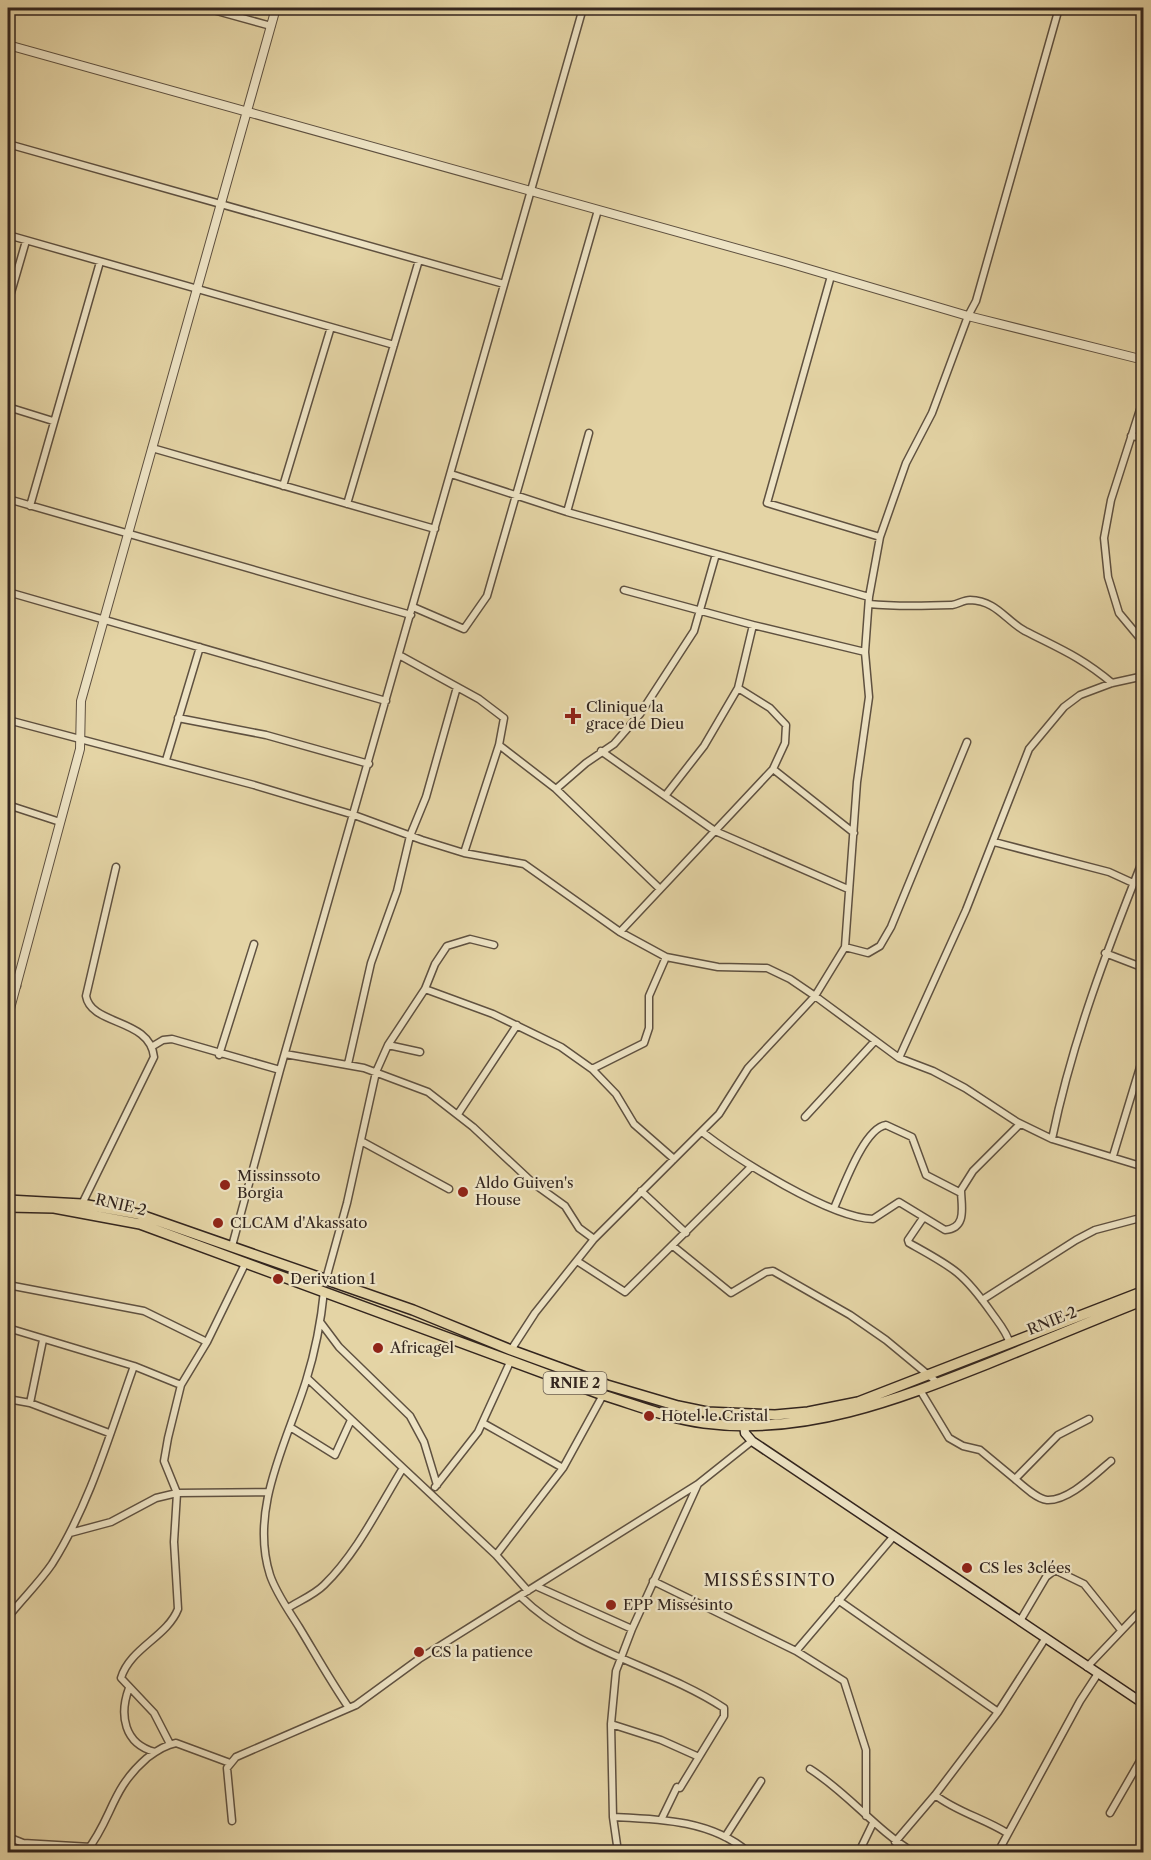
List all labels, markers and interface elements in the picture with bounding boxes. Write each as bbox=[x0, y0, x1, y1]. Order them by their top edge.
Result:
place label: Clinique la grace de Dieu bbox=[586, 697, 684, 733]
marker: Clinique la grace de Dieu bbox=[564, 707, 582, 725]
place label: Missinssoto Borgia bbox=[237, 1166, 321, 1202]
place label: Aldo Guiven's House bbox=[474, 1173, 574, 1209]
marker: Missinssoto Borgia bbox=[218, 1178, 232, 1192]
marker: Aldo Guiven's House bbox=[456, 1185, 470, 1199]
street label: RNIE 2 bbox=[94, 1189, 149, 1220]
place label: CLCAM d'Akassato bbox=[230, 1213, 368, 1232]
marker: CLCAM d'Akassato bbox=[211, 1216, 225, 1230]
place label: Derivation 1 bbox=[290, 1269, 376, 1288]
marker: Derivation 1 bbox=[271, 1272, 285, 1286]
street label: RNIE 2 bbox=[1024, 1302, 1079, 1339]
place label: Africagel bbox=[389, 1338, 454, 1357]
marker: Africagel bbox=[371, 1341, 385, 1355]
road number: RNIE 2 bbox=[544, 1372, 606, 1394]
place label: Hotel le Cristal bbox=[661, 1406, 769, 1425]
marker: Hotel le Cristal bbox=[642, 1409, 656, 1423]
place label: CS les 3clées bbox=[979, 1558, 1071, 1577]
marker: CS les 3clées bbox=[960, 1561, 974, 1575]
district label: MISSÉSSINTO bbox=[704, 1570, 836, 1590]
place label: EPP Missésinto bbox=[623, 1595, 733, 1614]
marker: EPP Missésinto bbox=[604, 1598, 618, 1612]
place label: CS la patience bbox=[431, 1642, 533, 1661]
marker: CS la patience bbox=[412, 1645, 426, 1659]

